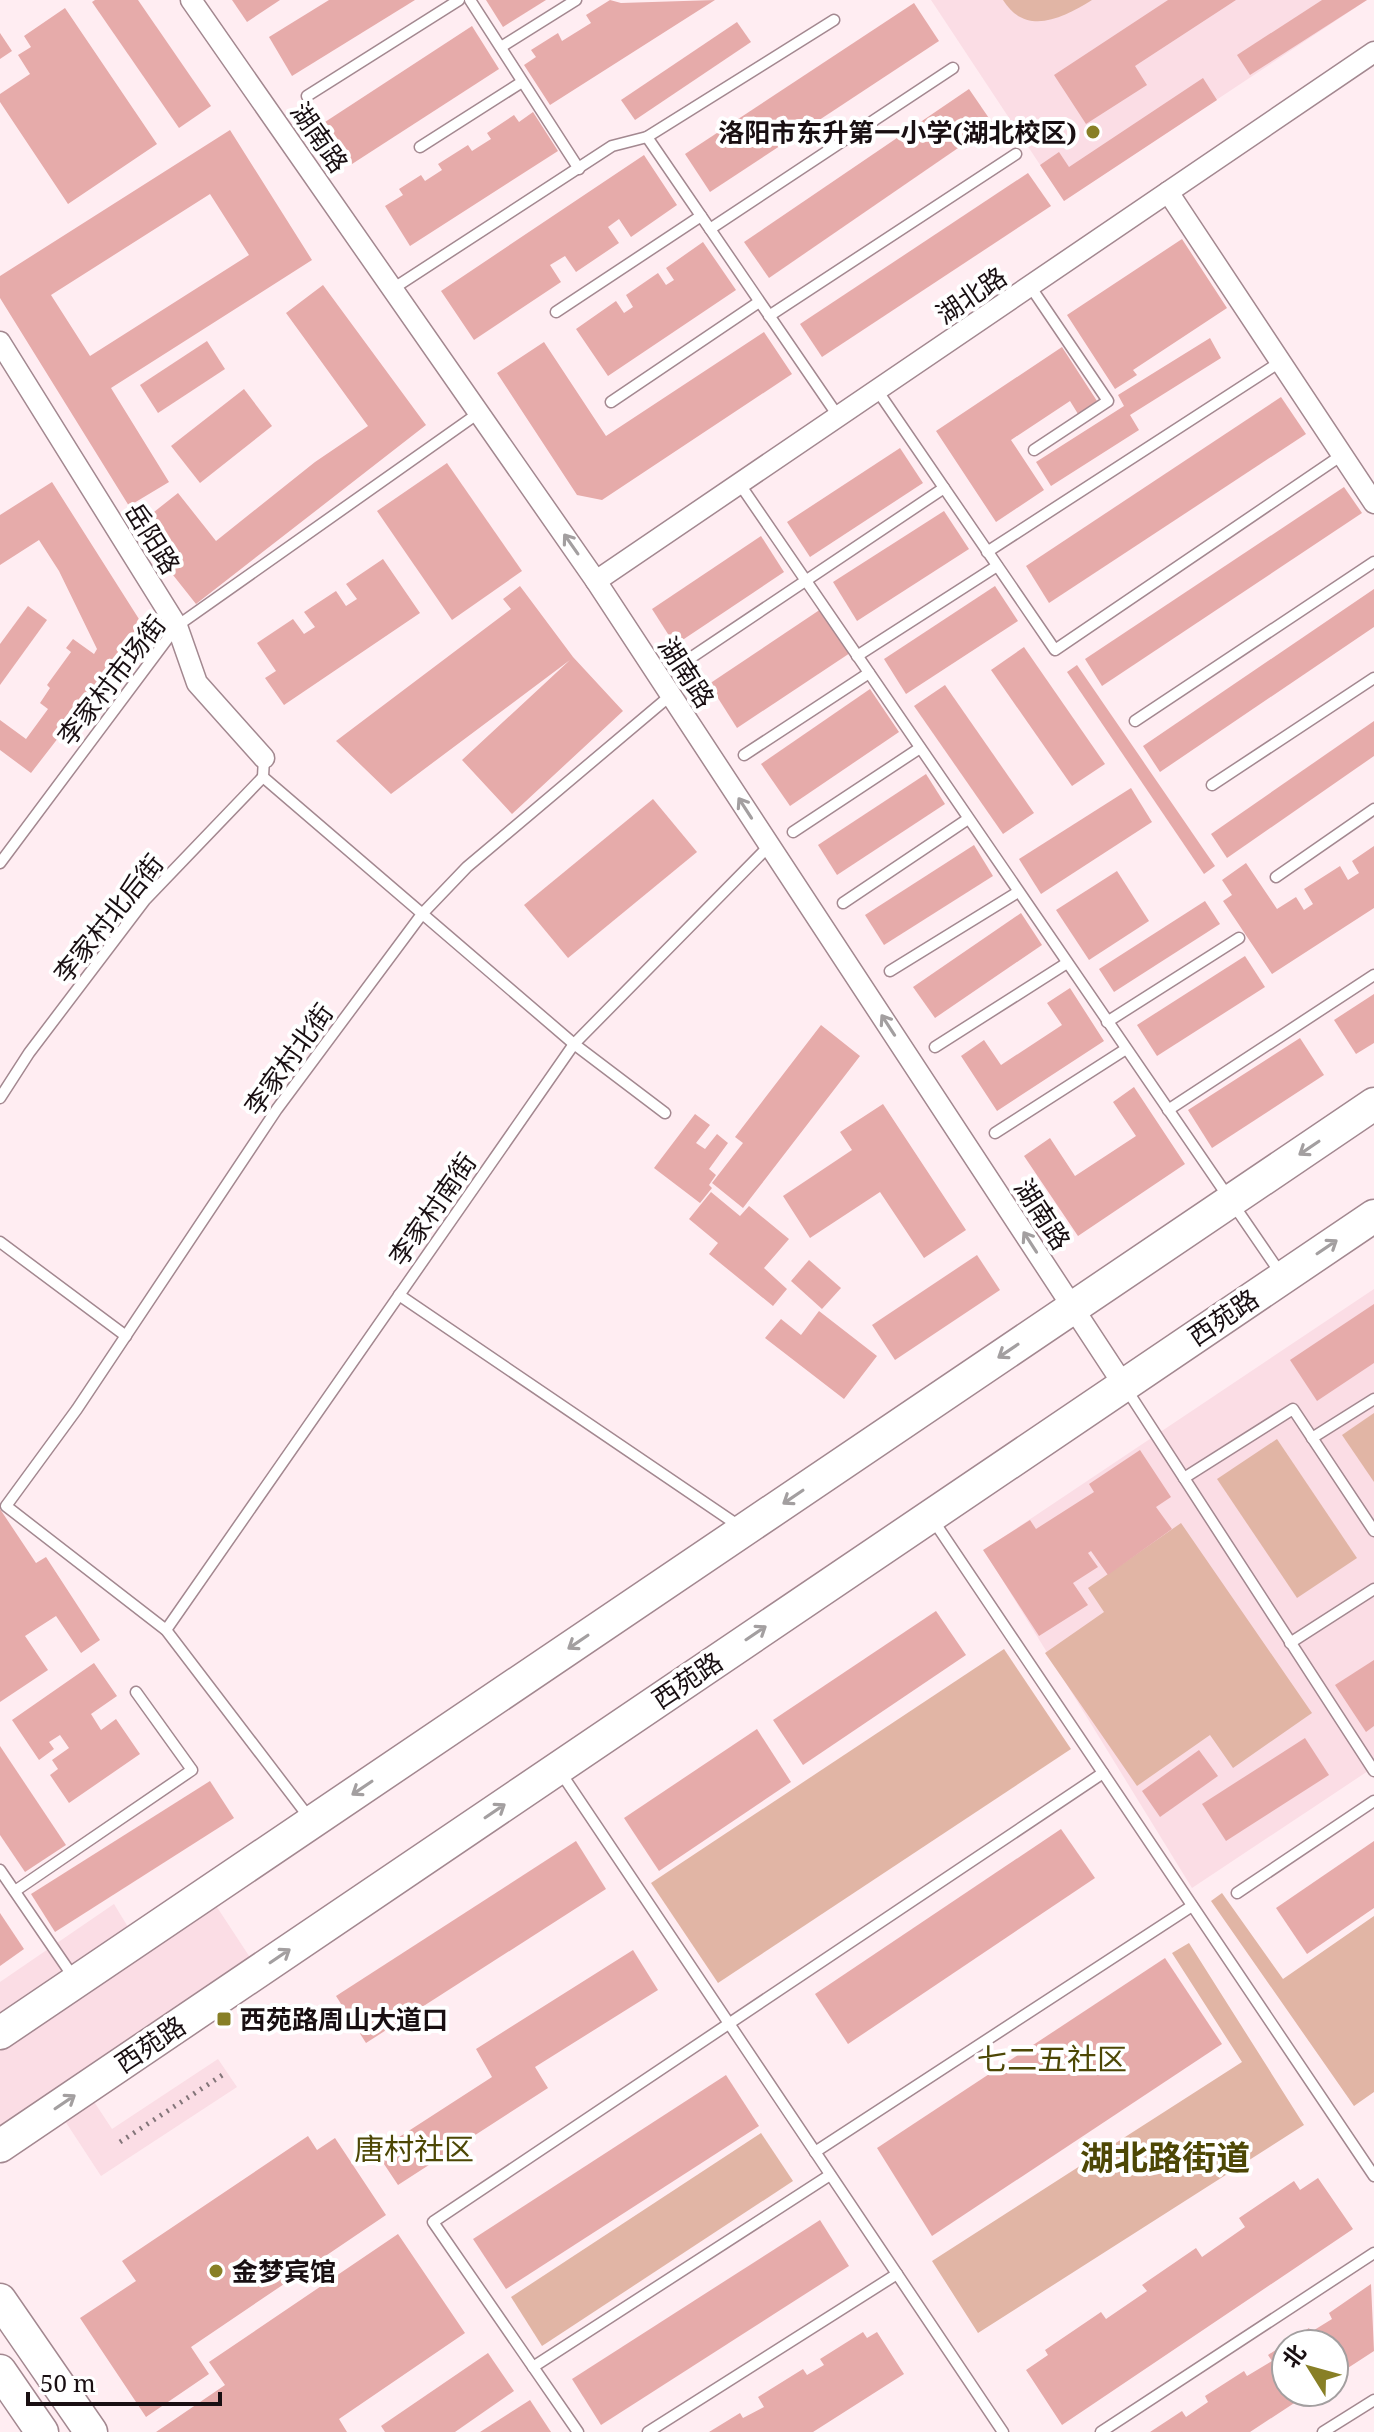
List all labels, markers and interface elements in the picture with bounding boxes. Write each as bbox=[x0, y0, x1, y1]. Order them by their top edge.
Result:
street label: 湖南路 bbox=[283, 95, 357, 179]
place label: 洛阳市东升第一小学(湖北校区) bbox=[718, 114, 1077, 150]
marker: 洛阳市东升第一小学(湖北校区) bbox=[1084, 123, 1102, 141]
street label: 湖北路 bbox=[929, 258, 1013, 332]
street label: 岳阳路 bbox=[117, 495, 189, 581]
one-way arrow bbox=[563, 533, 579, 555]
street label: 李家村市场街 bbox=[49, 607, 173, 753]
street label: 湖南路 bbox=[651, 629, 723, 715]
one-way arrow bbox=[737, 797, 753, 819]
street label: 李家村北后街 bbox=[45, 846, 171, 990]
street label: 李家村北街 bbox=[235, 996, 341, 1122]
one-way arrow bbox=[879, 1014, 895, 1037]
one-way arrow bbox=[1299, 1139, 1321, 1156]
street label: 李家村南街 bbox=[380, 1145, 484, 1273]
street label: 湖南路 bbox=[1007, 1171, 1079, 1257]
one-way arrow bbox=[1022, 1232, 1039, 1254]
one-way arrow bbox=[1315, 1238, 1338, 1254]
street label: 西苑路 bbox=[1181, 1280, 1265, 1354]
one-way arrow bbox=[998, 1343, 1020, 1359]
one-way arrow bbox=[782, 1489, 805, 1505]
one-way arrow bbox=[745, 1625, 767, 1641]
one-way arrow bbox=[567, 1634, 589, 1650]
street label: 西苑路 bbox=[645, 1643, 729, 1717]
one-way arrow bbox=[352, 1780, 374, 1796]
one-way arrow bbox=[483, 1802, 506, 1818]
one-way arrow bbox=[268, 1948, 290, 1965]
place label: 西苑路周山大道口 bbox=[240, 2001, 448, 2037]
street label: 西苑路 bbox=[108, 2007, 192, 2081]
marker: 西苑路周山大道口 bbox=[215, 2010, 233, 2028]
district label: 七二五社区 bbox=[977, 2038, 1127, 2079]
one-way arrow bbox=[53, 2094, 75, 2110]
district label: 唐村社区 bbox=[354, 2128, 474, 2169]
district label: 湖北路街道 bbox=[1080, 2134, 1250, 2180]
place label: 金梦宾馆 bbox=[232, 2253, 336, 2289]
marker: 金梦宾馆 bbox=[207, 2262, 225, 2280]
north arrow bbox=[1270, 2328, 1350, 2408]
text: 北 bbox=[1275, 2338, 1312, 2373]
scale bar bbox=[28, 2356, 220, 2406]
text: 50 m bbox=[40, 2366, 96, 2399]

